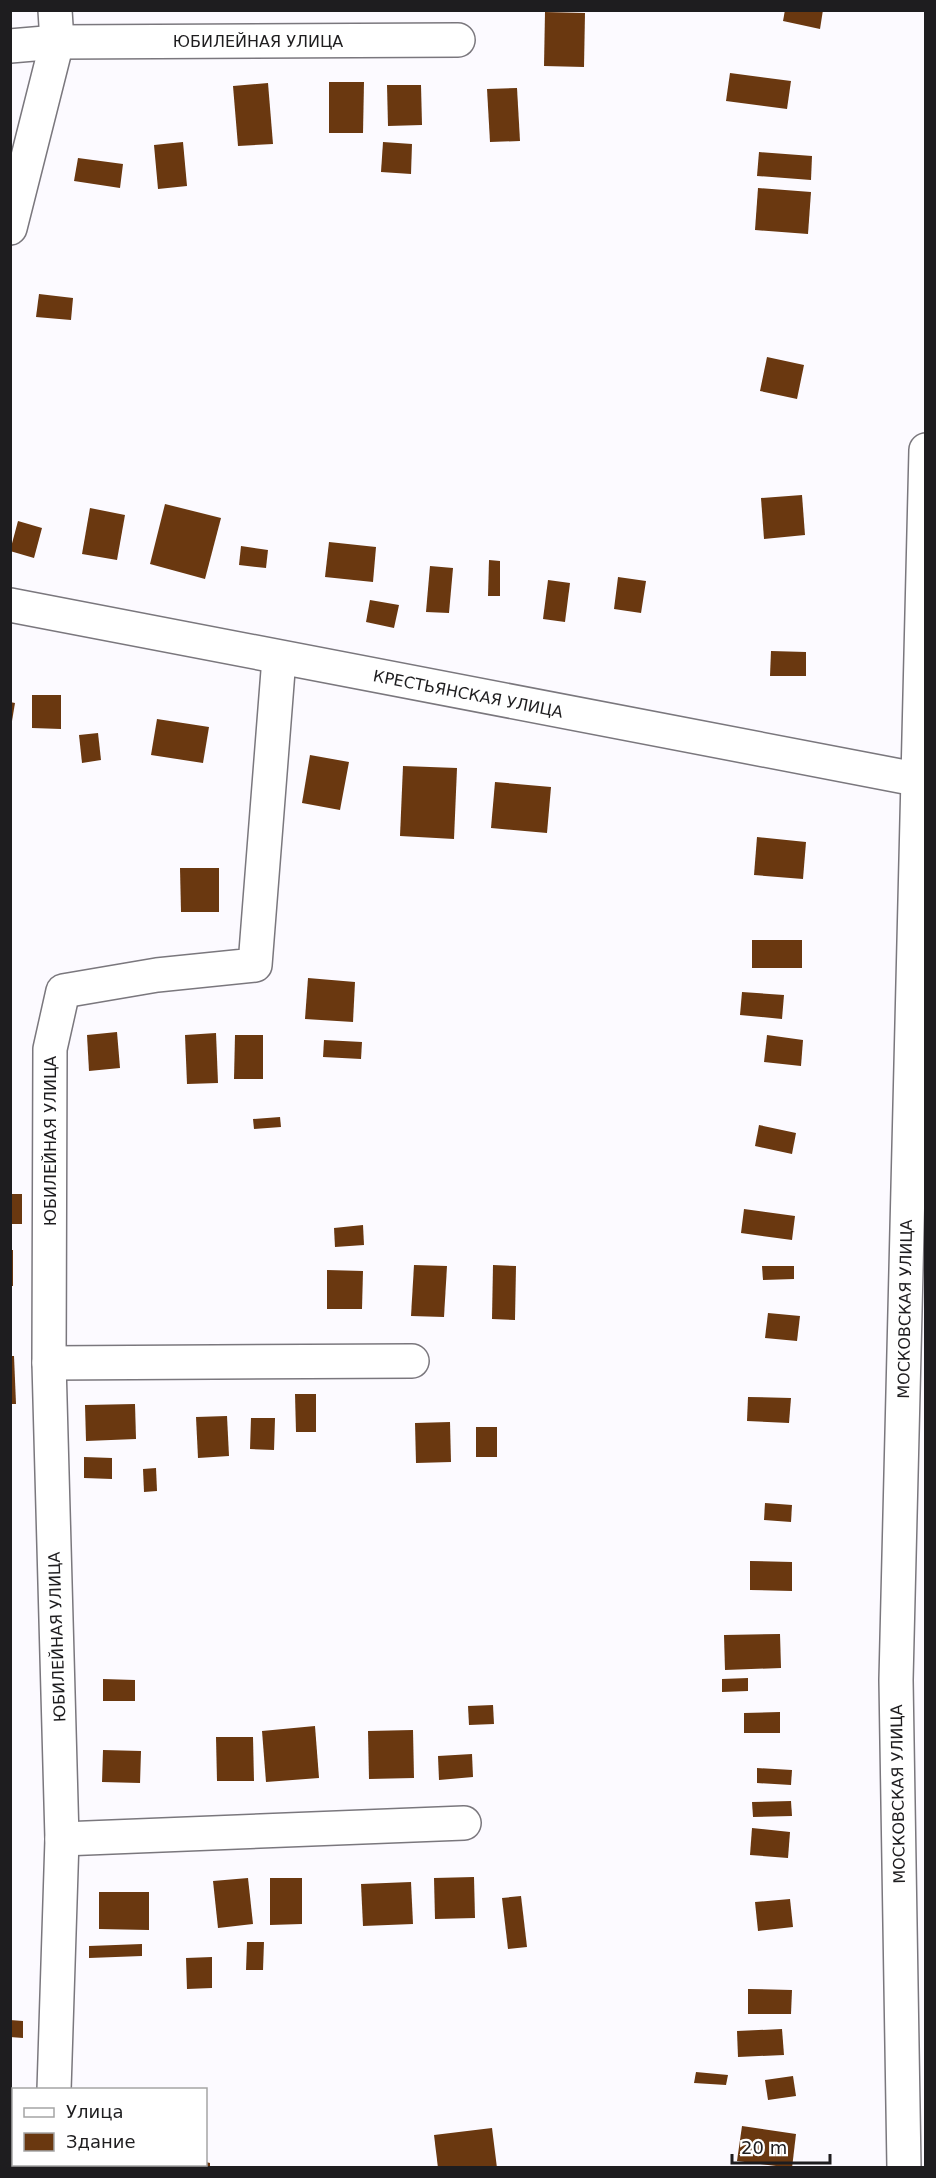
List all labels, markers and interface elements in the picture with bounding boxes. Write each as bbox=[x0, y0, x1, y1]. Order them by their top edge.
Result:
street label: ЮБИЛЕЙНАЯ УЛИЦА bbox=[173, 32, 343, 51]
street label: КРЕСТЬЯНСКАЯ УЛИЦА bbox=[371, 666, 565, 722]
street label: ЮБИЛЕЙНАЯ УЛИЦА bbox=[41, 1056, 60, 1226]
street label: МОСКОВСКАЯ УЛИЦА bbox=[894, 1219, 916, 1399]
street label: ЮБИЛЕЙНАЯ УЛИЦА bbox=[45, 1551, 69, 1723]
street label: МОСКОВСКАЯ УЛИЦА bbox=[887, 1704, 909, 1884]
legend bbox=[12, 2088, 207, 2166]
text: Улица bbox=[66, 2101, 123, 2122]
scale bar bbox=[732, 2127, 830, 2165]
text: Здание bbox=[66, 2131, 136, 2152]
text: 20 m bbox=[741, 2137, 787, 2158]

